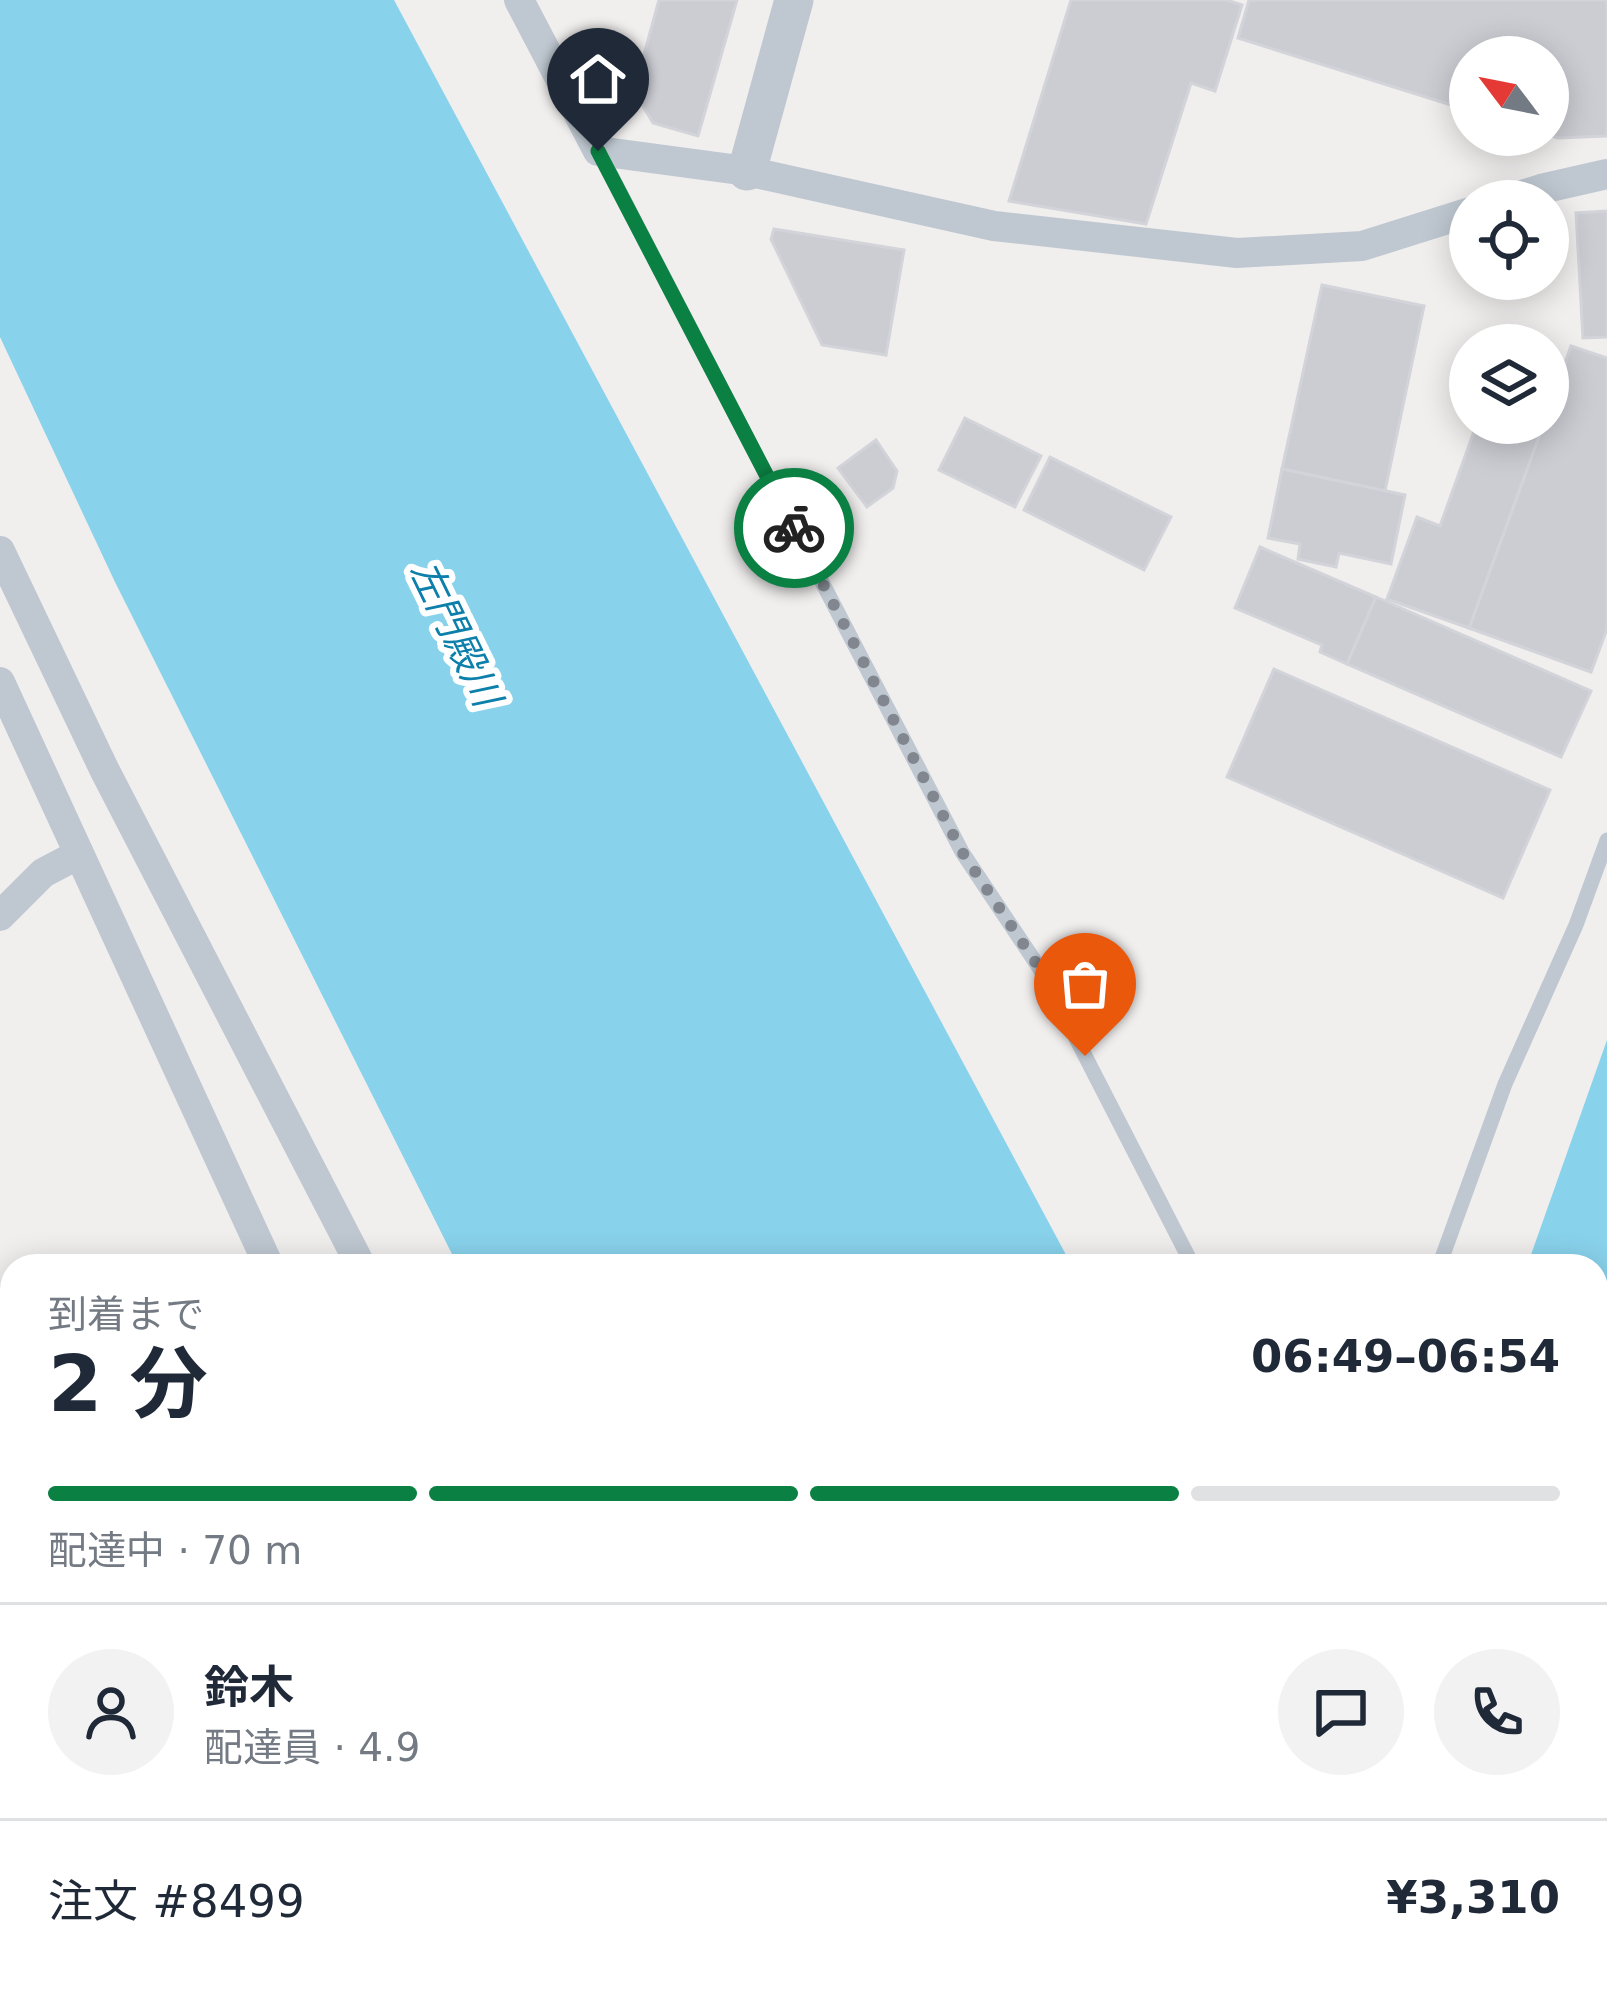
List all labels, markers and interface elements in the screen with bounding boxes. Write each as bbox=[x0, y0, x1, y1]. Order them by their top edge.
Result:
pin bbox=[547, 28, 649, 151]
north arrow bbox=[1449, 36, 1569, 156]
map controls bbox=[1449, 36, 1569, 444]
icon: home bbox=[565, 46, 631, 112]
button: locate bbox=[1449, 180, 1569, 300]
button: layers bbox=[1449, 324, 1569, 444]
courier bbox=[734, 468, 854, 588]
icon: bike bbox=[761, 495, 827, 561]
water label: 左門殿川 bbox=[401, 553, 512, 717]
pin bbox=[1034, 933, 1136, 1056]
icon: bag bbox=[1052, 951, 1118, 1017]
text: 到着まで bbox=[48, 1292, 204, 1337]
text: 06:49–06:54 bbox=[1251, 1330, 1560, 1383]
text: 2 分 bbox=[48, 1339, 207, 1429]
text: 配達中 · 70 m bbox=[48, 1528, 302, 1573]
button: person bbox=[48, 1649, 174, 1775]
button: chat bbox=[1278, 1649, 1404, 1775]
button: phone bbox=[1434, 1649, 1560, 1775]
text: 鈴木 bbox=[204, 1661, 294, 1714]
text: 配達員 · 4.9 bbox=[204, 1725, 420, 1770]
text: ¥3,310 bbox=[1386, 1871, 1560, 1924]
text: 注文 #8499 bbox=[48, 1875, 305, 1928]

